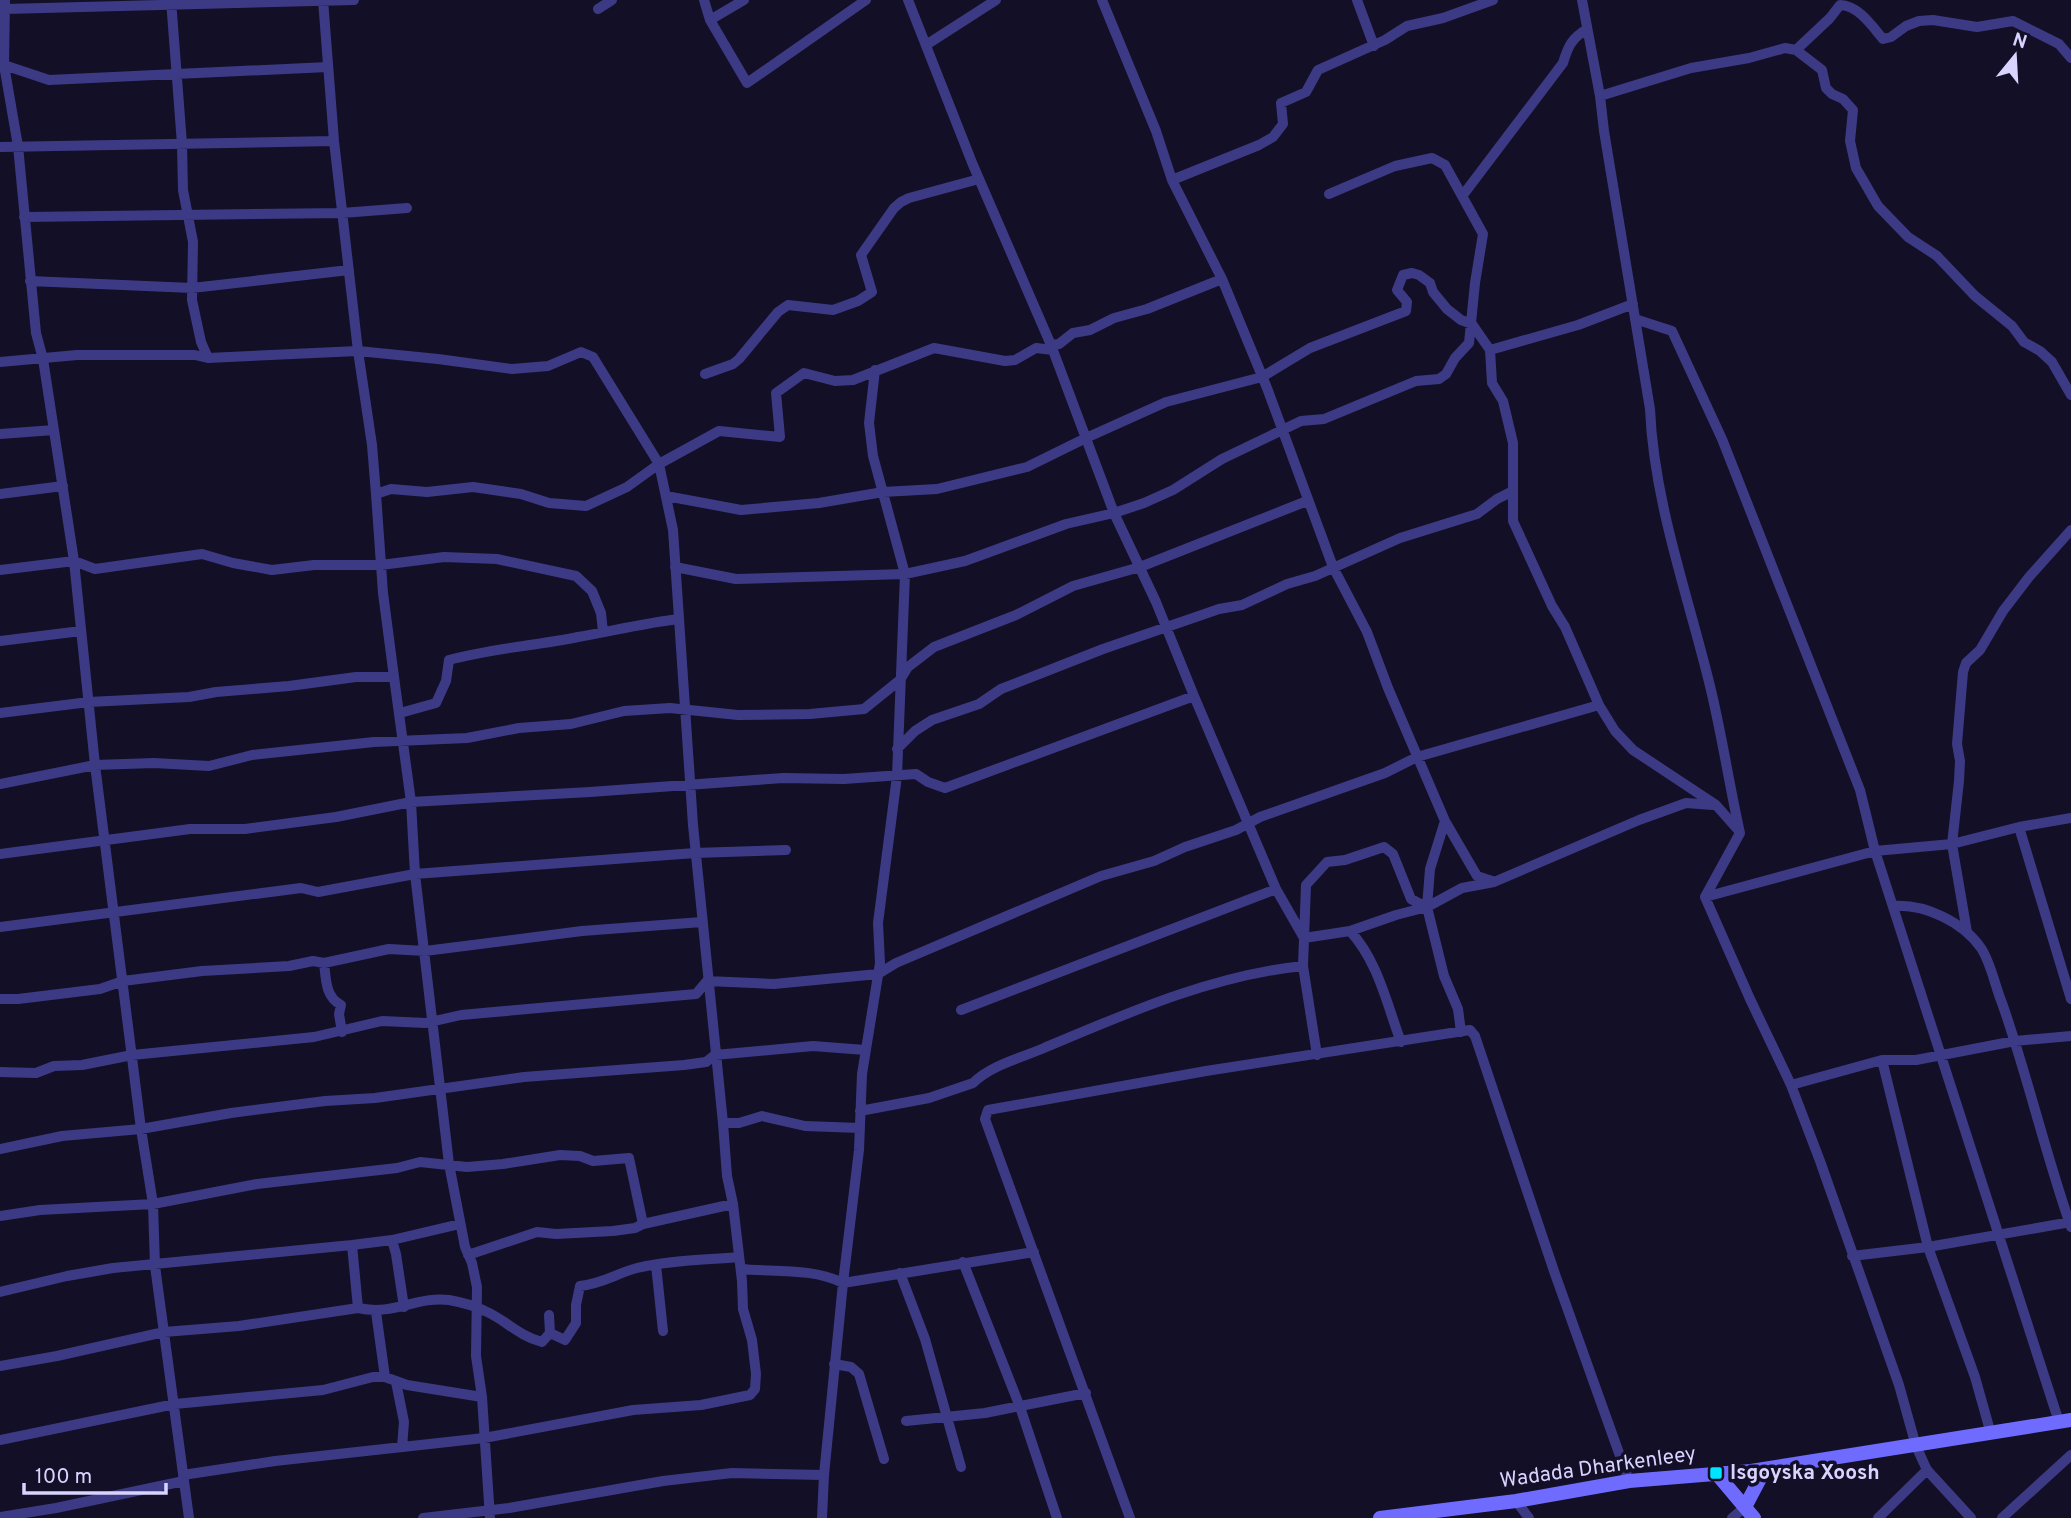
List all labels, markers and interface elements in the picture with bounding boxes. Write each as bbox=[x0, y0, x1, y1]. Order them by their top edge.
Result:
north arrow bbox=[1980, 21, 2050, 91]
text: N bbox=[2009, 28, 2030, 55]
street label: Wadada Dharkenleey bbox=[1498, 1441, 1698, 1495]
scale bar bbox=[24, 1452, 166, 1496]
place label: Isgoyska Xoosh bbox=[1730, 1460, 1880, 1487]
text: 100 m bbox=[35, 1464, 92, 1491]
marker: Isgoyska Xoosh bbox=[1708, 1465, 1724, 1481]

